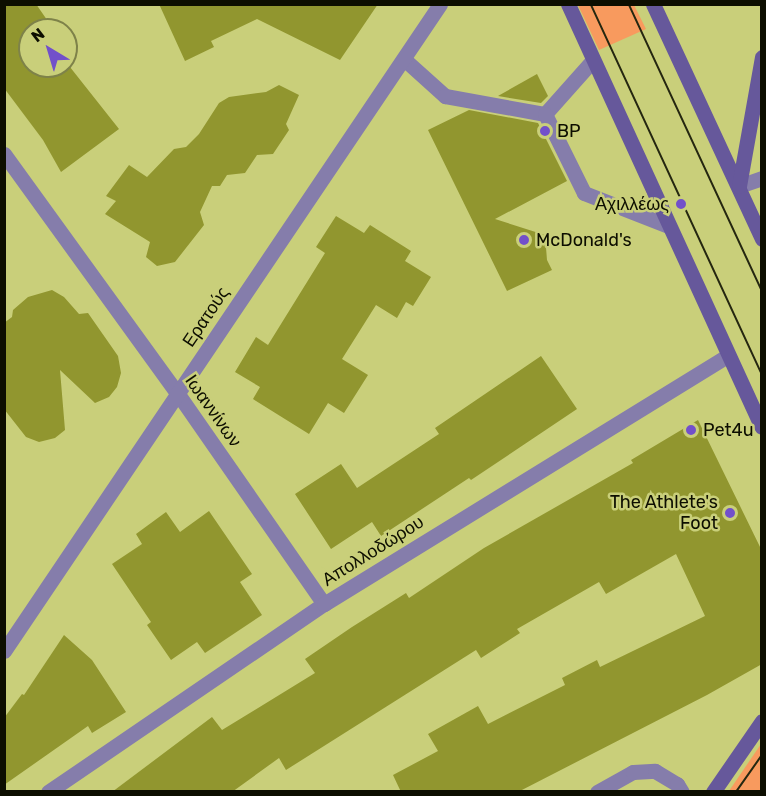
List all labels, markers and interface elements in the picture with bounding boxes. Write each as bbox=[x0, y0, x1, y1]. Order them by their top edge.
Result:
north arrow bbox=[18, 18, 78, 78]
text: N bbox=[27, 24, 48, 46]
place label: BP bbox=[557, 120, 581, 142]
marker: BP bbox=[538, 124, 552, 138]
place label: Αχιλλέως bbox=[595, 193, 669, 215]
marker: Αχιλλέως bbox=[674, 197, 688, 211]
place label: McDonald's bbox=[536, 229, 632, 251]
marker: McDonald's bbox=[517, 233, 531, 247]
street label: Ερατούς bbox=[178, 283, 234, 351]
street label: Ιωαννίνων bbox=[180, 371, 246, 451]
place label: Pet4u bbox=[703, 419, 754, 441]
marker: Pet4u bbox=[684, 423, 698, 437]
place label: The Athlete's Foot bbox=[609, 492, 718, 534]
marker: The Athlete's Foot bbox=[723, 506, 737, 520]
street label: Απολλοδώρου bbox=[318, 511, 428, 591]

